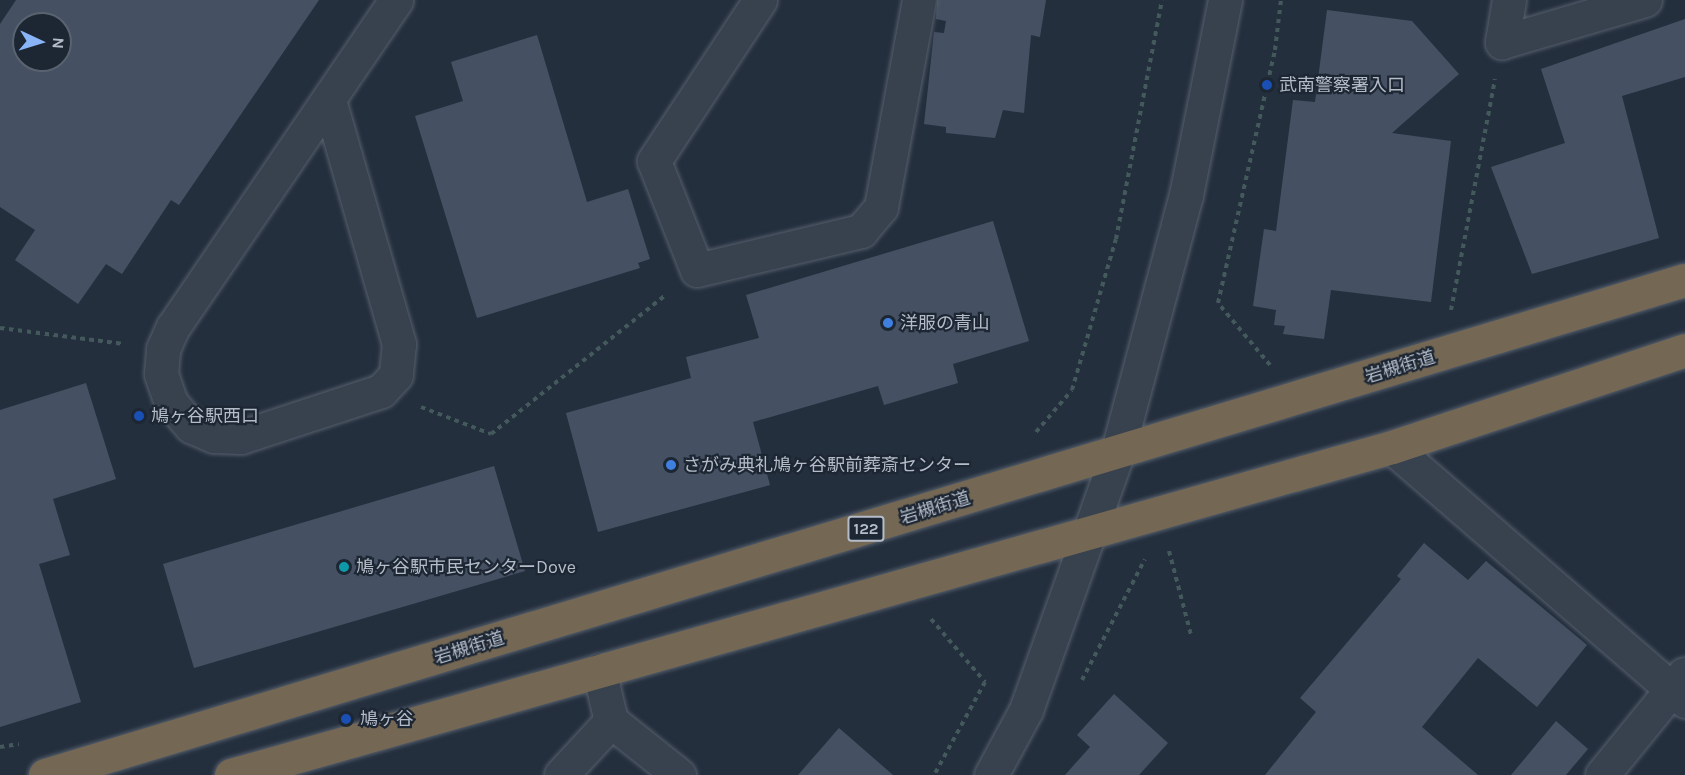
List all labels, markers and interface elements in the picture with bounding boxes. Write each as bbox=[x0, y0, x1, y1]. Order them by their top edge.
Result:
north arrow bbox=[12, 12, 72, 72]
text: N bbox=[49, 37, 68, 50]
place label: 武南警察署入口 bbox=[1279, 74, 1405, 96]
marker: 武南警察署入口 bbox=[1260, 78, 1274, 92]
place label: 洋服の青山 bbox=[900, 312, 990, 334]
marker: 洋服の青山 bbox=[881, 316, 895, 330]
street label: 岩槻街道 bbox=[1362, 346, 1438, 388]
place label: 鳩ヶ谷駅西口 bbox=[151, 405, 259, 427]
marker: 鳩ヶ谷駅西口 bbox=[132, 409, 146, 423]
place label: さがみ典礼鳩ヶ谷駅前葬斎センター bbox=[683, 454, 971, 476]
marker: さがみ典礼鳩ヶ谷駅前葬斎センター bbox=[664, 458, 678, 472]
street label: 岩槻街道 bbox=[897, 487, 973, 529]
road number: 122 bbox=[846, 516, 886, 542]
place label: 鳩ヶ谷駅市民センターDove bbox=[356, 556, 576, 578]
marker: 鳩ヶ谷駅市民センターDove bbox=[337, 560, 351, 574]
street label: 岩槻街道 bbox=[431, 627, 507, 669]
place label: 鳩ヶ谷 bbox=[360, 708, 414, 730]
marker: 鳩ヶ谷 bbox=[337, 710, 355, 728]

